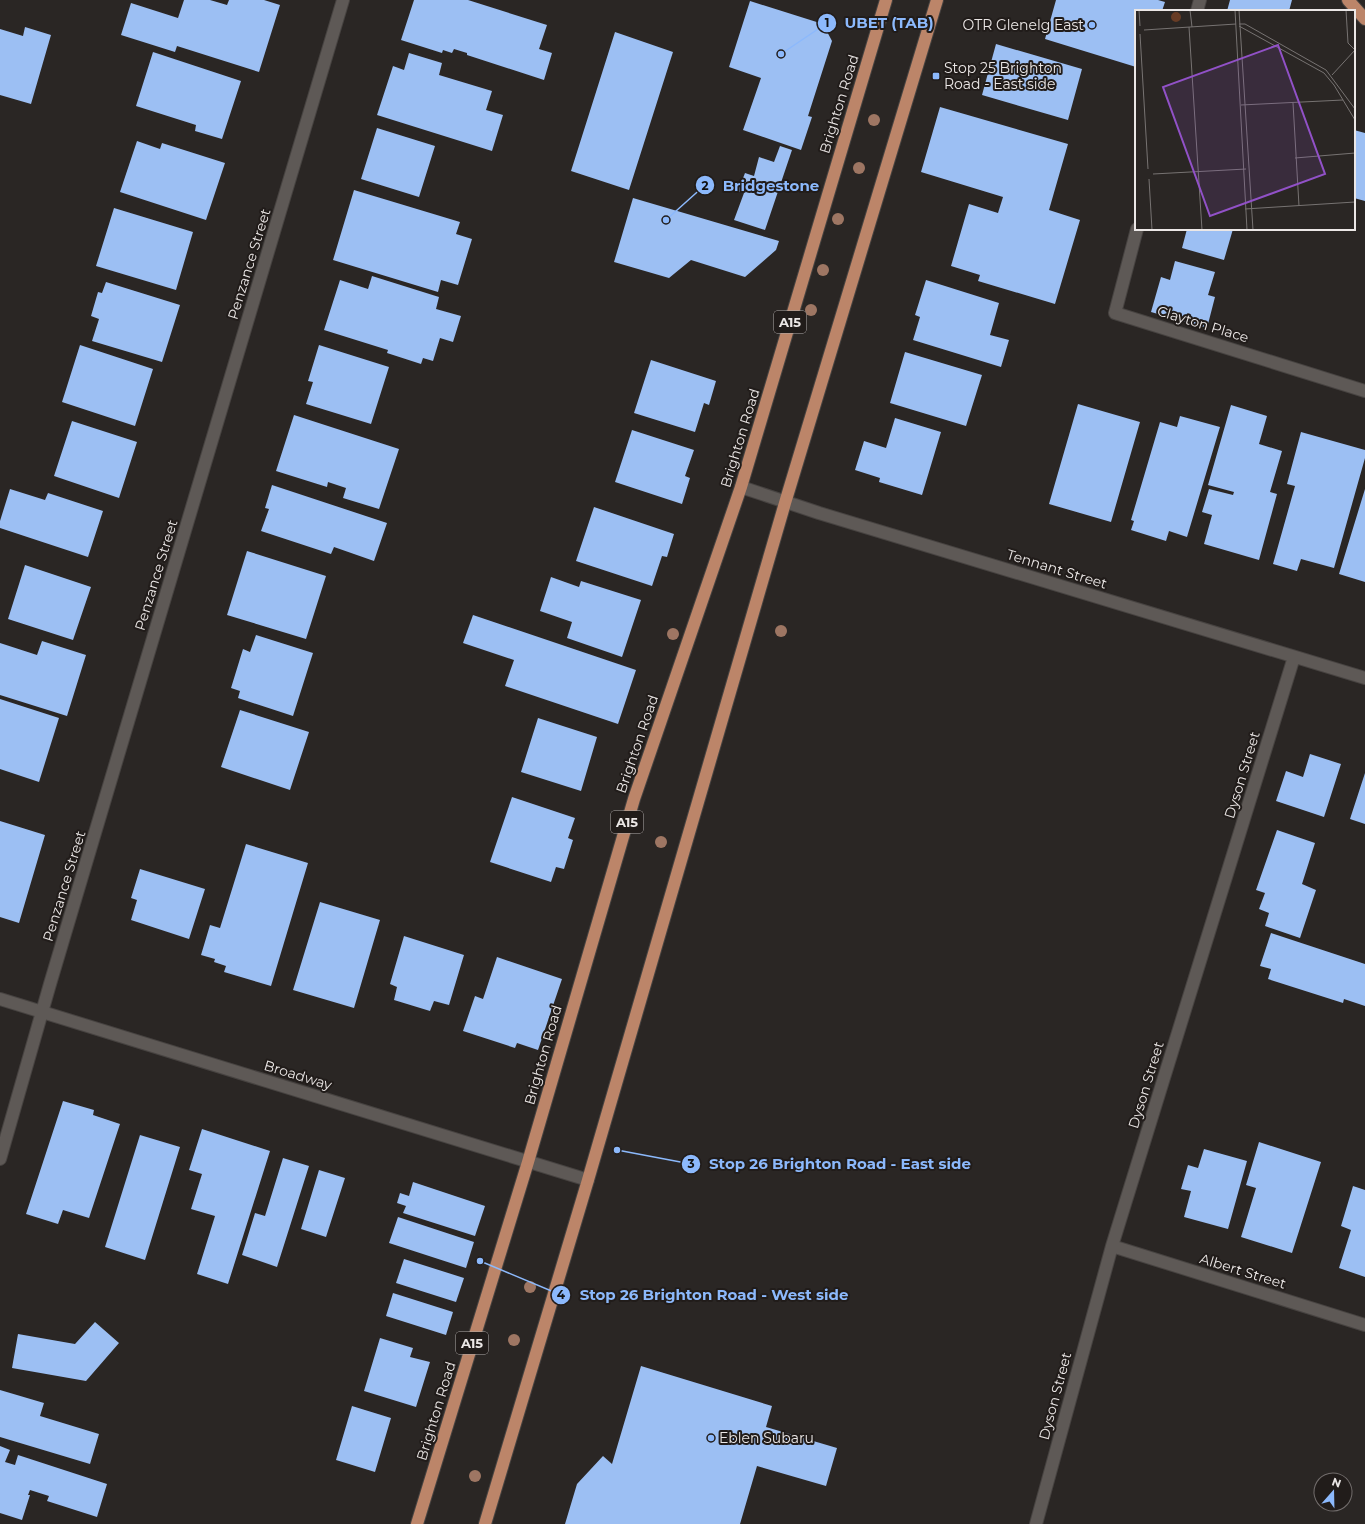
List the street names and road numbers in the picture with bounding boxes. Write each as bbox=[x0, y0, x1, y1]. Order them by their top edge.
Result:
street label: Brighton Road bbox=[815, 52, 863, 156]
street label: Penzance Street bbox=[224, 206, 274, 322]
street label: Clayton Place bbox=[1155, 302, 1251, 346]
road number: A15 bbox=[774, 311, 806, 333]
street label: Brighton Road bbox=[716, 386, 764, 490]
street label: Penzance Street bbox=[131, 517, 181, 633]
street label: Tennant Street bbox=[1005, 545, 1110, 593]
street label: Brighton Road bbox=[612, 692, 662, 796]
street label: Dyson Street bbox=[1220, 729, 1264, 821]
road number: A15 bbox=[611, 811, 643, 833]
street label: Penzance Street bbox=[39, 828, 89, 944]
street label: Brighton Road bbox=[520, 1003, 566, 1107]
street label: Dyson Street bbox=[1124, 1039, 1168, 1131]
street label: Broadway bbox=[262, 1056, 335, 1094]
street label: Albert Street bbox=[1198, 1249, 1289, 1293]
road number: A15 bbox=[456, 1332, 488, 1354]
street label: Dyson Street bbox=[1035, 1350, 1075, 1442]
street label: Brighton Road bbox=[412, 1359, 460, 1463]

